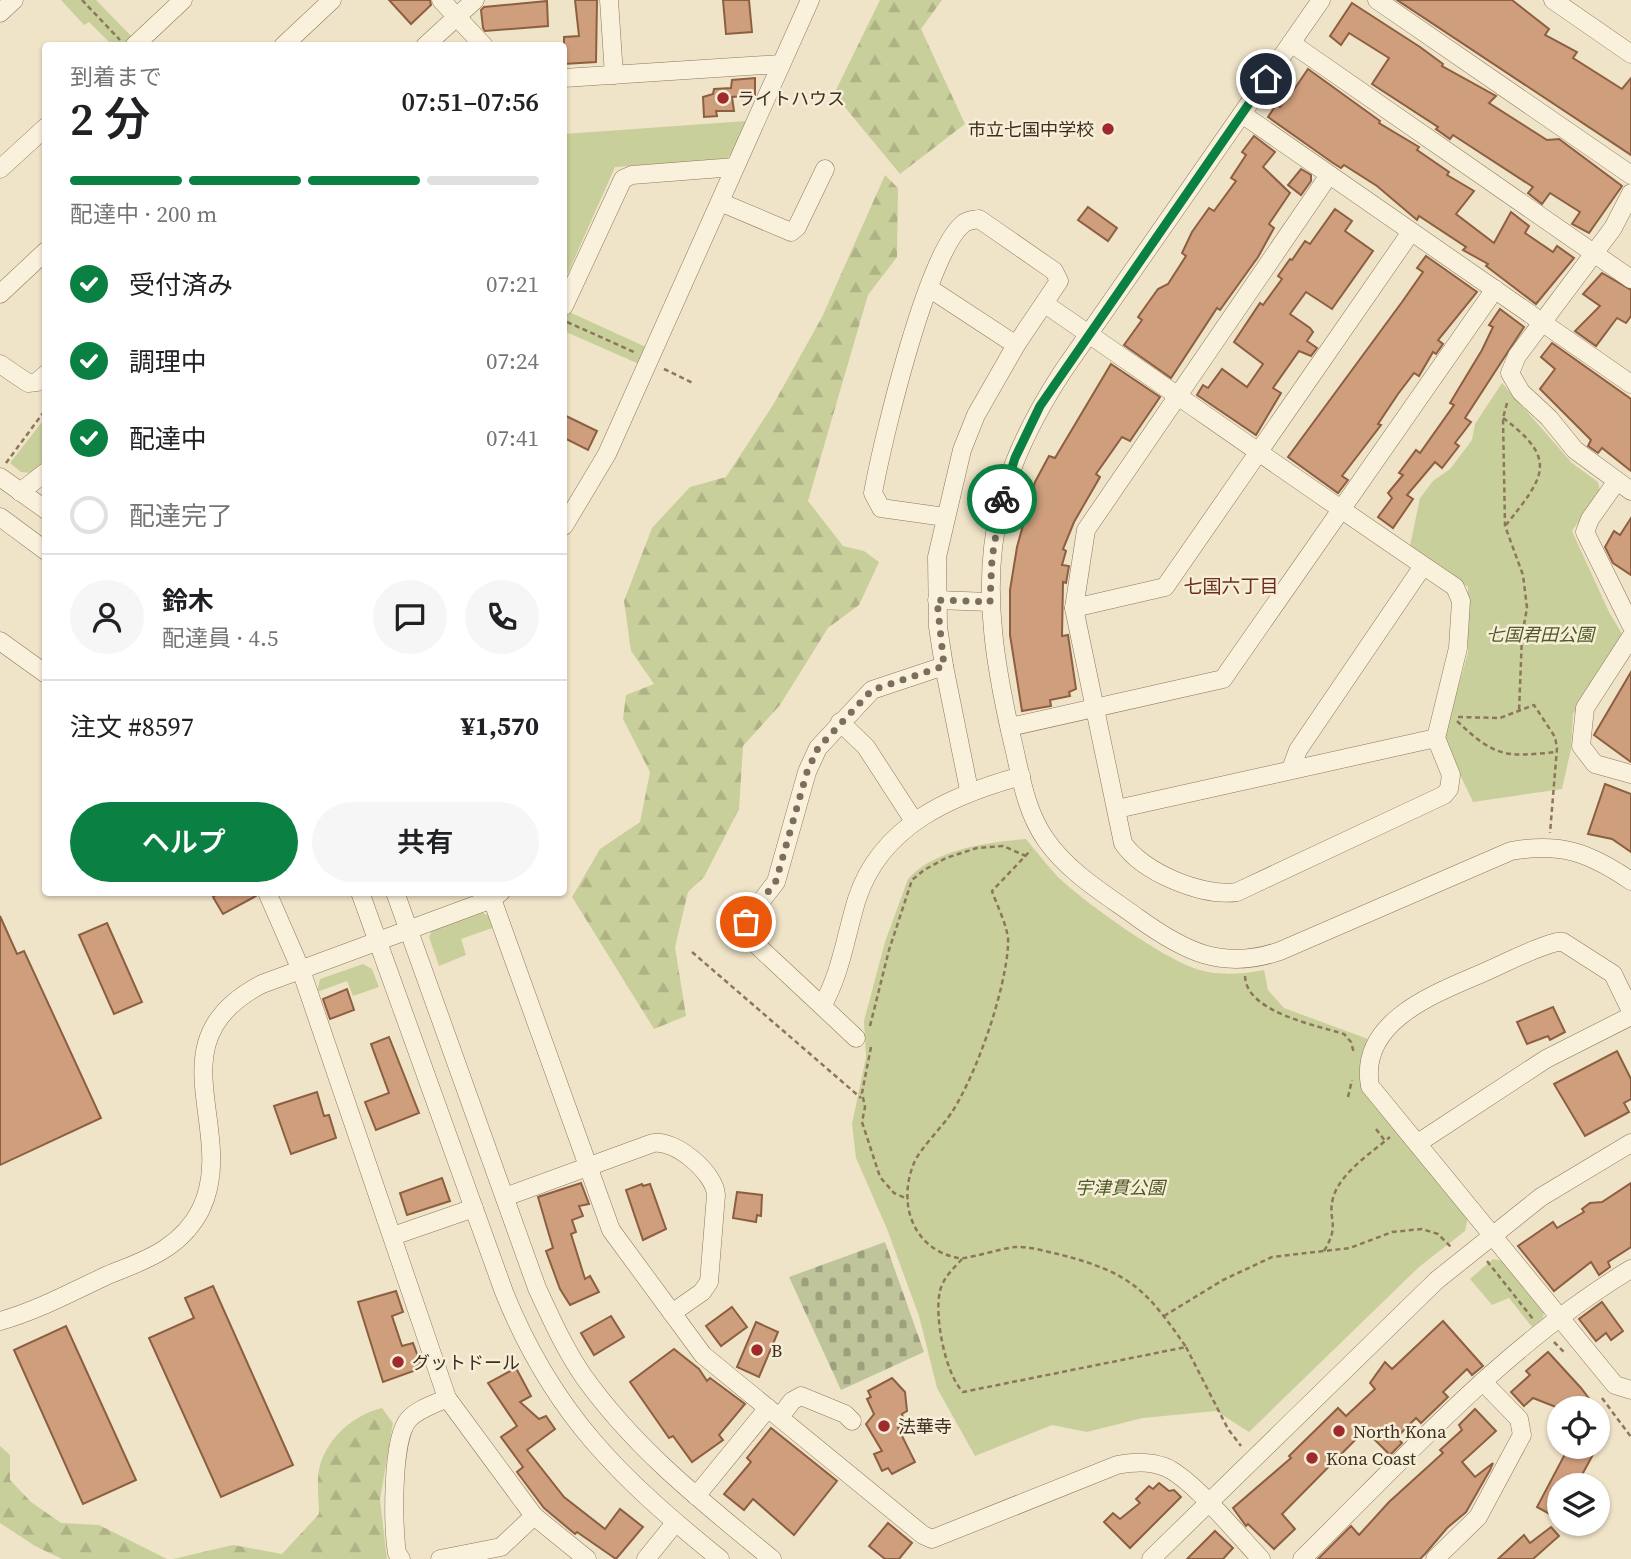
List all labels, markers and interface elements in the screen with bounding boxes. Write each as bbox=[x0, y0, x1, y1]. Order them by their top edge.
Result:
pin bbox=[1236, 49, 1296, 109]
icon: home bbox=[1247, 60, 1285, 98]
text: 到着まで bbox=[70, 61, 162, 93]
text: 07:51–07:56 bbox=[402, 84, 539, 120]
place label: ライトハウス bbox=[737, 86, 845, 111]
text: 2 分 bbox=[70, 87, 150, 150]
marker: ライトハウス bbox=[715, 90, 731, 106]
place label: 市立七国中学校 bbox=[968, 117, 1094, 142]
marker: 市立七国中学校 bbox=[1100, 121, 1116, 137]
text: 配達中 · 200 m bbox=[70, 198, 217, 230]
icon: check bbox=[70, 265, 108, 303]
text: 受付済み bbox=[129, 267, 233, 303]
text: 07:21 bbox=[486, 268, 539, 300]
icon: check bbox=[70, 342, 108, 380]
text: 調理中 bbox=[129, 344, 207, 380]
text: 07:24 bbox=[486, 345, 539, 377]
icon: check bbox=[70, 419, 108, 457]
text: 配達中 bbox=[129, 421, 207, 457]
text: 07:41 bbox=[486, 422, 539, 454]
courier bbox=[967, 464, 1037, 534]
icon: bike bbox=[983, 480, 1021, 518]
text: 配達完了 bbox=[129, 498, 233, 534]
district label: 七国六丁目 bbox=[1183, 573, 1279, 599]
button: person bbox=[70, 580, 144, 654]
button: chat bbox=[373, 580, 447, 654]
button: phone bbox=[465, 580, 539, 654]
text: 鈴木 bbox=[162, 583, 214, 619]
text: 配達員 · 4.5 bbox=[162, 622, 279, 654]
park label: 七国君田公園 bbox=[1486, 622, 1597, 647]
text: ¥1,570 bbox=[461, 708, 539, 744]
text: 注文 #8597 bbox=[70, 709, 194, 745]
button: ヘルプ bbox=[70, 802, 298, 882]
button: 共有 bbox=[312, 802, 539, 882]
pin bbox=[716, 892, 776, 952]
icon: bag bbox=[727, 903, 765, 941]
park label: 宇津貫公園 bbox=[1075, 1175, 1168, 1200]
place label: B bbox=[771, 1338, 782, 1363]
marker: B bbox=[749, 1342, 765, 1358]
place label: グットドール bbox=[412, 1350, 520, 1375]
marker: グットドール bbox=[390, 1354, 406, 1370]
map controls bbox=[1547, 1396, 1610, 1536]
button: locate bbox=[1547, 1396, 1610, 1459]
place label: 法華寺 bbox=[898, 1414, 952, 1439]
marker: 法華寺 bbox=[876, 1418, 892, 1434]
place label: North Kona bbox=[1353, 1419, 1447, 1444]
marker: North Kona bbox=[1331, 1423, 1347, 1439]
place label: Kona Coast bbox=[1326, 1446, 1416, 1471]
marker: Kona Coast bbox=[1304, 1450, 1320, 1466]
button: layers bbox=[1547, 1473, 1610, 1536]

